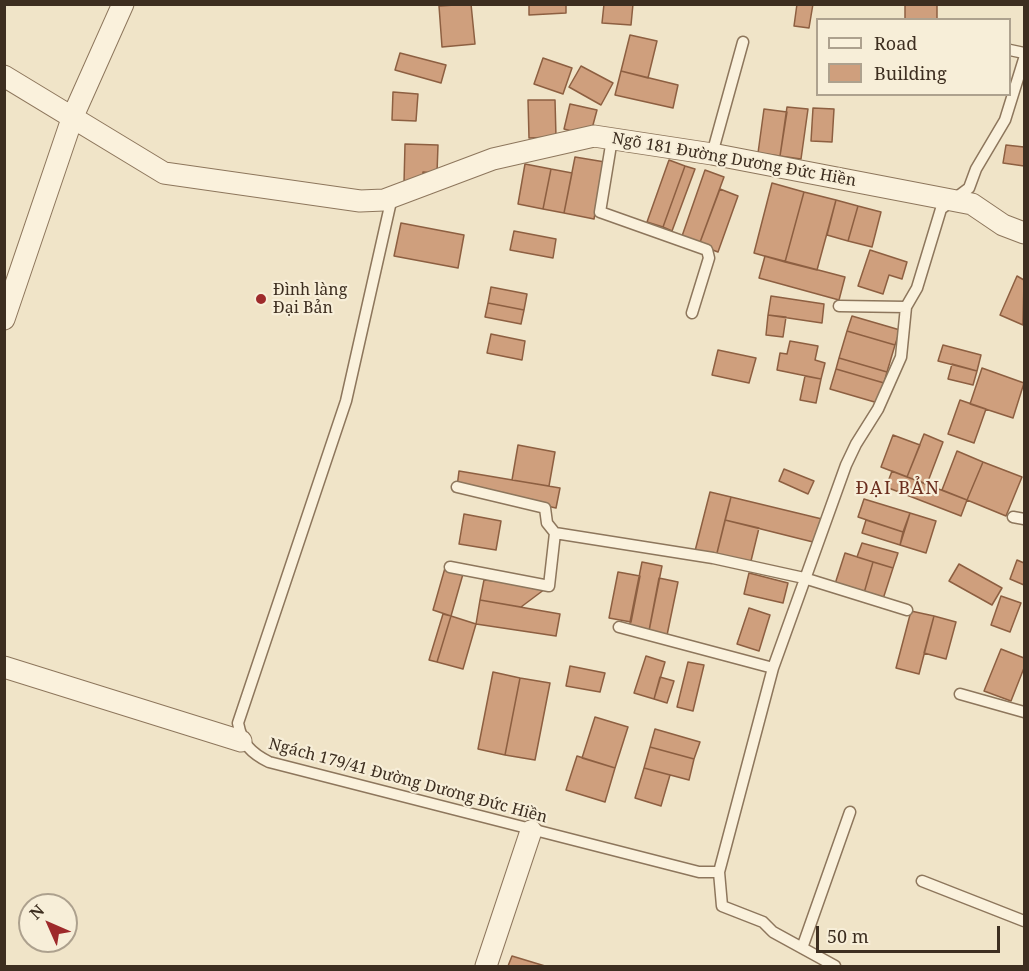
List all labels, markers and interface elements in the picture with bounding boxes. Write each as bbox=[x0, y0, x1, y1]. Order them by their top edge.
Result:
legend bbox=[816, 18, 1011, 96]
text: Road bbox=[874, 31, 917, 55]
text: Building bbox=[874, 61, 947, 85]
street label: Ngõ 181 Đường Dương Đức Hiền bbox=[610, 129, 858, 191]
place label: Đình làng Đại Bản bbox=[273, 280, 347, 318]
marker: Đình làng Đại Bản bbox=[254, 292, 268, 306]
district label: ĐẠI BẢN bbox=[855, 478, 941, 500]
street label: Ngách 179/41 Đường Dương Đức Hiền bbox=[267, 734, 549, 828]
north arrow bbox=[18, 893, 78, 953]
text: N bbox=[24, 899, 49, 924]
scale bar bbox=[819, 914, 1004, 952]
text: 50 m bbox=[827, 924, 869, 948]

